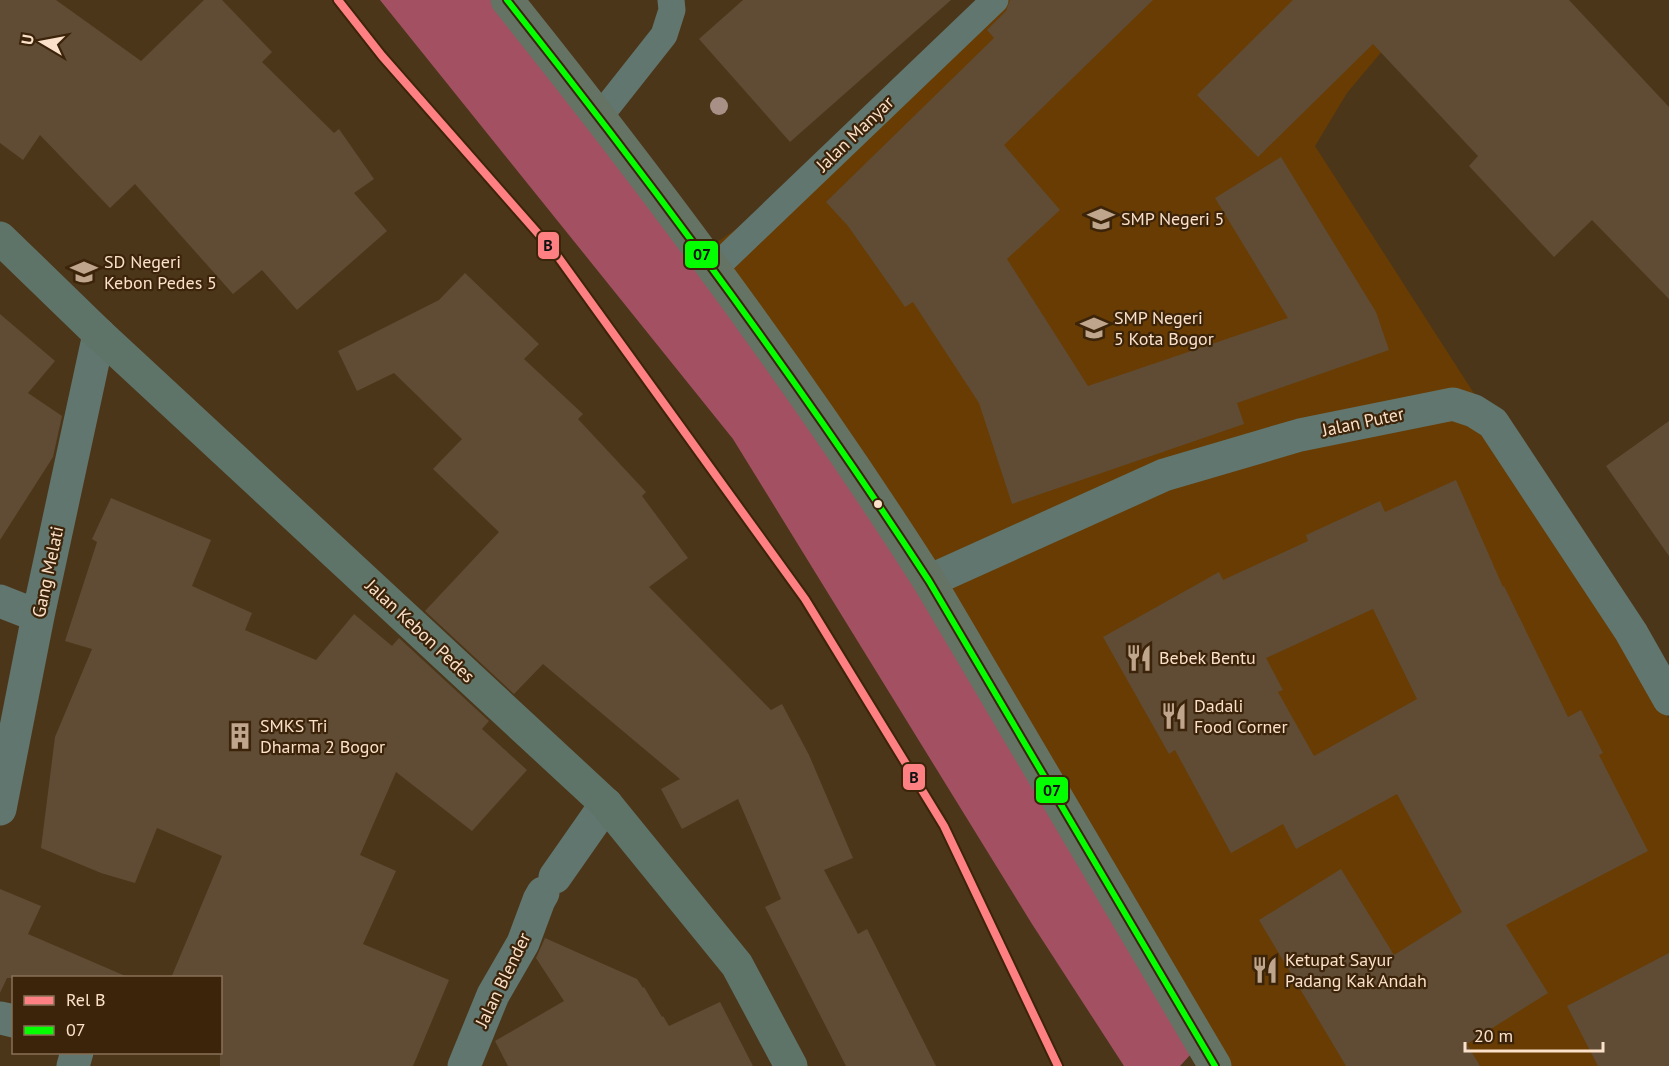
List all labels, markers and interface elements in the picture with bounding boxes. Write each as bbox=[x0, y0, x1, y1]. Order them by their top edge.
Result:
north arrow bbox=[12, 12, 72, 72]
text: U bbox=[17, 33, 38, 46]
street label: Jalan Manyar bbox=[810, 91, 898, 177]
school or university icon: SMP Negeri 5 bbox=[1086, 204, 1116, 234]
place label: SMP Negeri 5 bbox=[1121, 207, 1224, 230]
line badge: B bbox=[537, 231, 560, 260]
text: B bbox=[543, 235, 553, 255]
line badge: 07 bbox=[684, 240, 719, 269]
text: 07 bbox=[693, 244, 711, 264]
place label: SD Negeri Kebon Pedes 5 bbox=[104, 250, 217, 294]
school or university icon: SD Negeri Kebon Pedes 5 bbox=[69, 257, 99, 287]
place label: SMP Negeri 5 Kota Bogor bbox=[1114, 306, 1214, 350]
school or university icon: SMP Negeri 5 Kota Bogor bbox=[1079, 313, 1109, 343]
street label: Jalan Puter bbox=[1319, 402, 1406, 442]
unlabelled marker bbox=[872, 498, 884, 510]
street label: Gang Melati bbox=[27, 524, 68, 620]
street label: Jalan Kebon Pedes bbox=[360, 573, 480, 687]
restaurant icon: Bebek Bentu bbox=[1124, 643, 1154, 673]
place label: Bebek Bentu bbox=[1159, 646, 1256, 669]
place label: Dadali Food Corner bbox=[1194, 694, 1288, 738]
restaurant icon: Dadali Food Corner bbox=[1159, 701, 1189, 731]
place label: SMKS Tri Dharma 2 Bogor bbox=[260, 714, 385, 758]
building icon: SMKS Tri Dharma 2 Bogor bbox=[225, 721, 255, 751]
line badge: B bbox=[902, 763, 926, 791]
text: B bbox=[909, 767, 919, 787]
line badge: 07 bbox=[1035, 776, 1069, 804]
text: 07 bbox=[1043, 780, 1061, 800]
street label: Jalan Blender bbox=[469, 929, 535, 1032]
place label: Ketupat Sayur Padang Kak Andah bbox=[1285, 948, 1427, 992]
restaurant icon: Ketupat Sayur Padang Kak Andah bbox=[1250, 955, 1280, 985]
legend bbox=[12, 976, 222, 1054]
text: Rel B bbox=[66, 988, 106, 1011]
scale bar bbox=[1465, 1015, 1603, 1053]
text: 07 bbox=[66, 1018, 86, 1041]
text: 20 m bbox=[1474, 1024, 1513, 1047]

